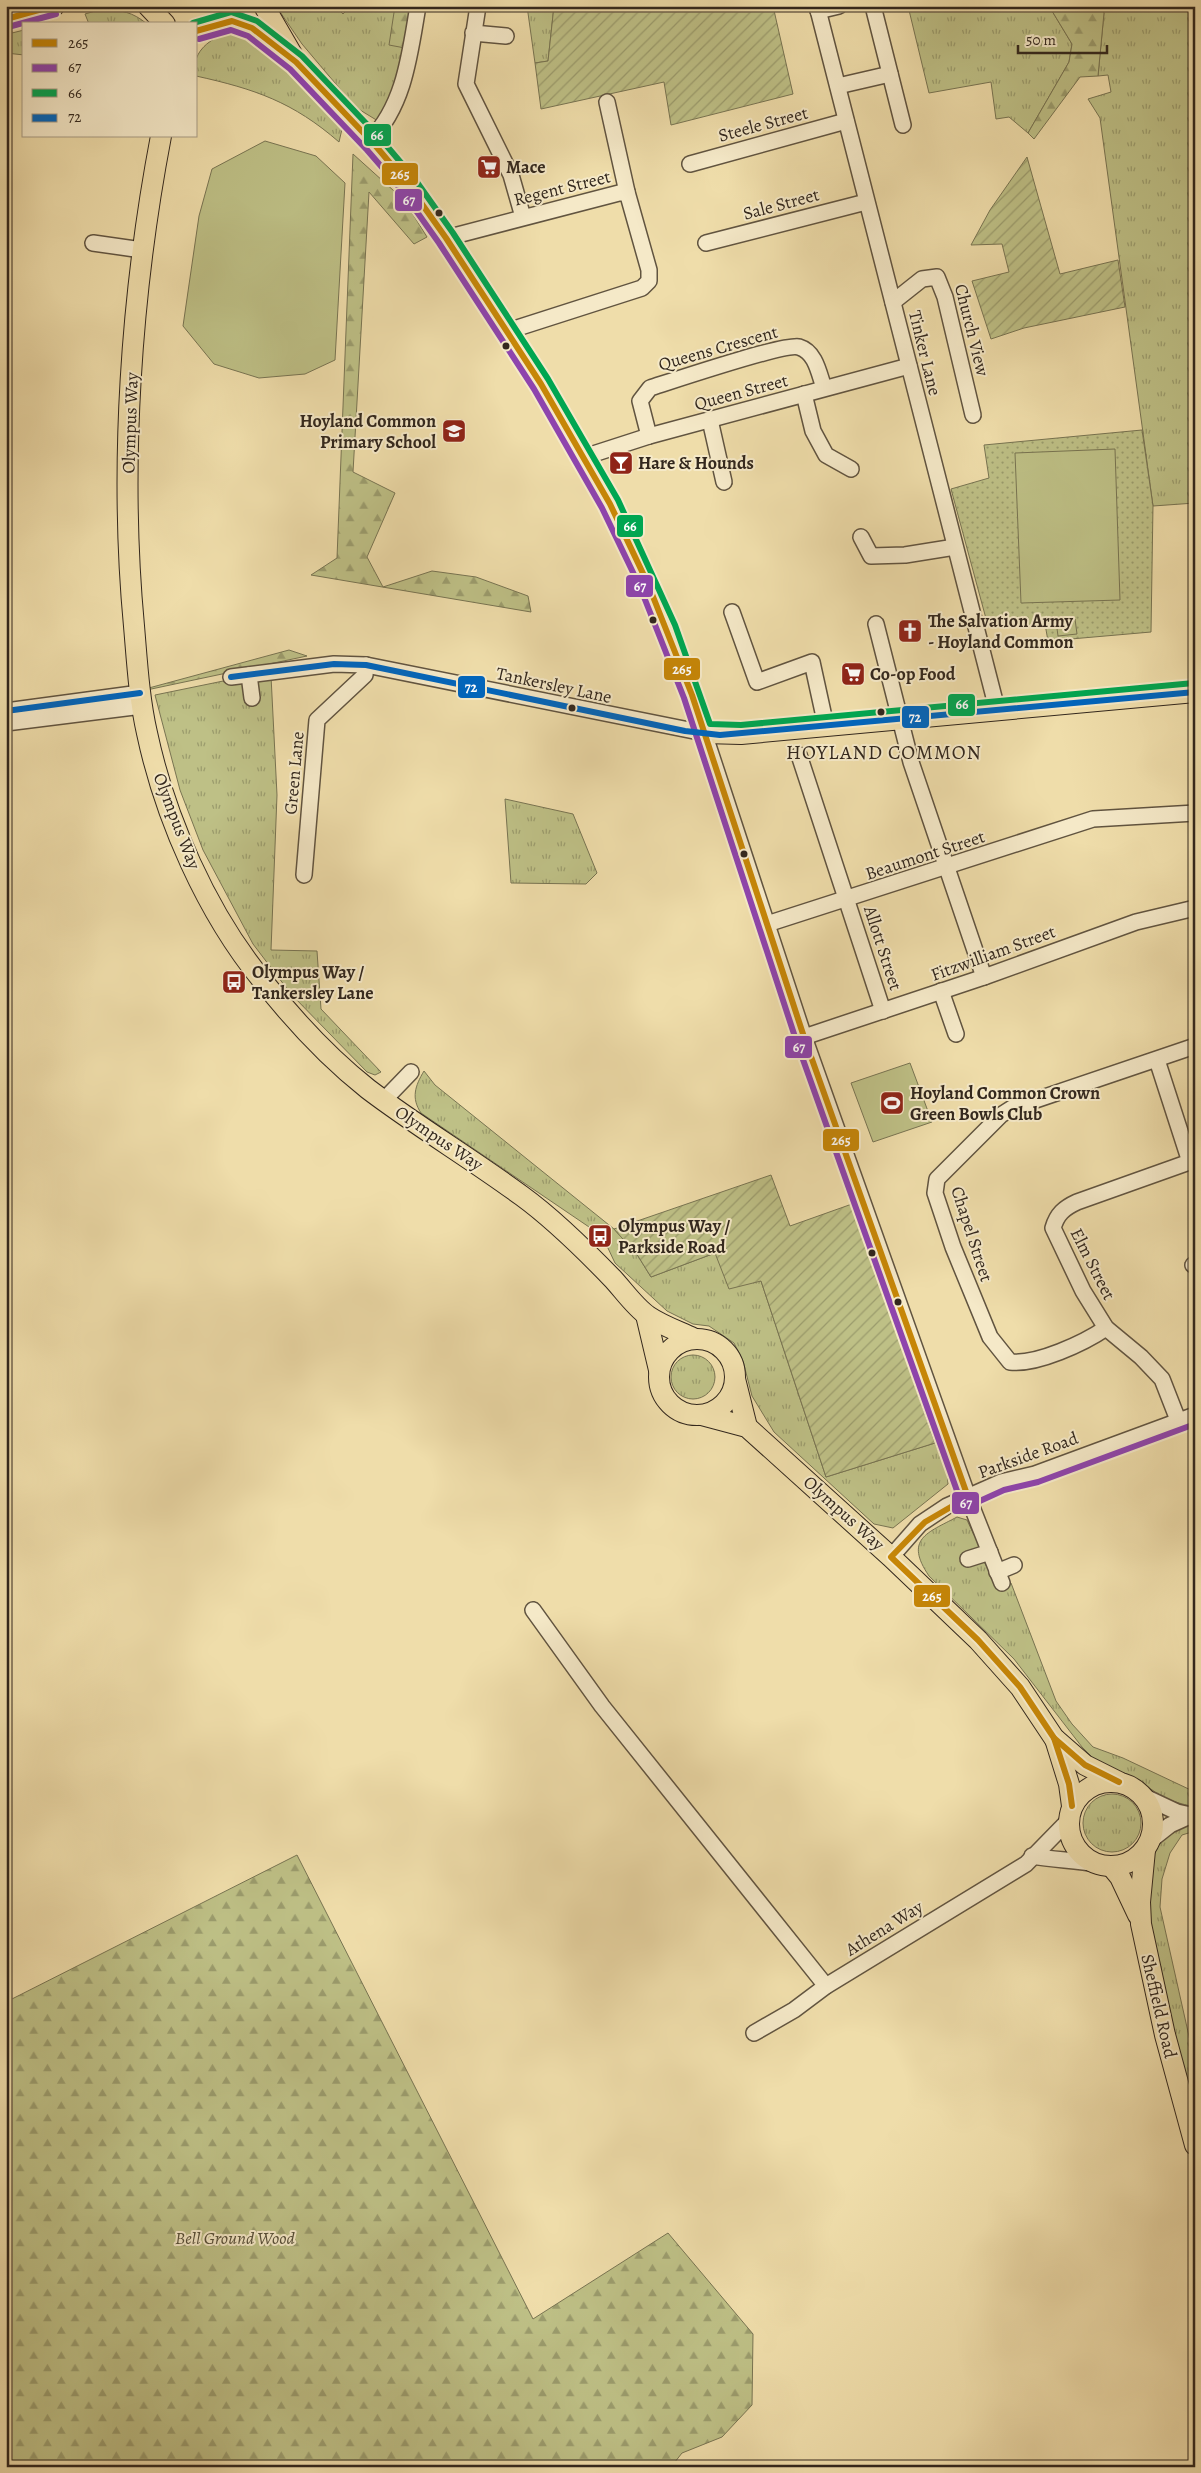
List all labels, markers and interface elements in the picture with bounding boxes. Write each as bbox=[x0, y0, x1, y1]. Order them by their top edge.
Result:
legend bbox=[22, 22, 198, 138]
scale bar bbox=[1018, 22, 1107, 54]
text: 50 m bbox=[1026, 30, 1056, 50]
text: 265 bbox=[68, 33, 89, 53]
text: 67 bbox=[68, 57, 82, 77]
text: 66 bbox=[68, 83, 82, 103]
street label: Steele Street bbox=[716, 101, 811, 147]
text: 72 bbox=[68, 107, 81, 127]
line badge: 66 bbox=[363, 123, 392, 147]
text: 66 bbox=[370, 126, 384, 145]
supermarket icon: Mace bbox=[476, 154, 502, 180]
place label: Mace bbox=[506, 155, 545, 179]
line badge: 265 bbox=[381, 162, 419, 186]
street label: Regent Street bbox=[511, 164, 613, 212]
text: 265 bbox=[390, 165, 410, 184]
street label: Sale Street bbox=[740, 182, 822, 226]
line badge: 67 bbox=[394, 188, 423, 212]
text: 67 bbox=[403, 191, 415, 210]
unlabelled marker bbox=[434, 208, 444, 218]
street label: Church View bbox=[949, 281, 995, 379]
street label: Tinker Lane bbox=[903, 308, 947, 398]
street label: Queens Crescent bbox=[655, 319, 781, 377]
unlabelled marker bbox=[501, 341, 511, 351]
street label: Queen Street bbox=[691, 368, 791, 416]
street label: Olympus Way bbox=[116, 371, 144, 474]
place label: Hoyland Common Primary School bbox=[300, 409, 436, 454]
school or university icon: Hoyland Common Primary School bbox=[441, 418, 467, 444]
bar icon: Hare & Hounds bbox=[608, 450, 634, 476]
place label: Hare & Hounds bbox=[638, 451, 754, 475]
line badge: 66 bbox=[616, 514, 644, 538]
text: 66 bbox=[623, 517, 637, 536]
line badge: 67 bbox=[625, 574, 654, 598]
text: 67 bbox=[634, 577, 646, 596]
place label: The Salvation Army - Hoyland Common bbox=[928, 609, 1074, 654]
unlabelled marker bbox=[648, 615, 658, 625]
church icon: The Salvation Army - Hoyland Common bbox=[897, 618, 923, 644]
line badge: 265 bbox=[663, 657, 701, 681]
text: 265 bbox=[672, 660, 692, 679]
street label: Tankersley Lane bbox=[494, 661, 614, 709]
supermarket icon: Co-op Food bbox=[840, 661, 866, 687]
place label: Co-op Food bbox=[870, 662, 956, 686]
line badge: 72 bbox=[457, 675, 486, 699]
text: 72 bbox=[465, 678, 478, 697]
line badge: 66 bbox=[947, 693, 976, 717]
text: 66 bbox=[955, 695, 969, 714]
unlabelled marker bbox=[567, 703, 577, 713]
line badge: 72 bbox=[901, 705, 930, 729]
unlabelled marker bbox=[876, 707, 886, 717]
text: 72 bbox=[909, 708, 922, 727]
street label: Green Lane bbox=[278, 730, 310, 816]
district label: HOYLAND COMMON bbox=[786, 739, 982, 766]
street label: Olympus Way bbox=[148, 769, 207, 873]
street label: Beaumont Street bbox=[862, 824, 988, 886]
unlabelled marker bbox=[739, 849, 749, 859]
street label: Allott Street bbox=[858, 902, 908, 993]
street label: Fitzwilliam Street bbox=[927, 919, 1059, 987]
place label: Olympus Way / Tankersley Lane bbox=[252, 960, 374, 1005]
bus stop icon: Olympus Way / Tankersley Lane bbox=[221, 969, 247, 995]
line badge: 67 bbox=[784, 1035, 813, 1059]
text: 67 bbox=[793, 1038, 805, 1057]
place label: Hoyland Common Crown Green Bowls Club bbox=[910, 1081, 1100, 1126]
sports icon: Hoyland Common Crown Green Bowls Club bbox=[879, 1090, 905, 1116]
street label: Olympus Way bbox=[390, 1100, 489, 1177]
line badge: 265 bbox=[822, 1128, 860, 1152]
text: 265 bbox=[831, 1131, 851, 1150]
street label: Chapel Street bbox=[945, 1183, 999, 1285]
place label: Olympus Way / Parkside Road bbox=[618, 1214, 730, 1259]
bus stop icon: Olympus Way / Parkside Road bbox=[587, 1223, 613, 1249]
street label: Elm Street bbox=[1065, 1224, 1121, 1304]
unlabelled marker bbox=[867, 1248, 877, 1258]
unlabelled marker bbox=[893, 1297, 903, 1307]
street label: Parkside Road bbox=[975, 1426, 1082, 1484]
street label: Olympus Way bbox=[798, 1470, 890, 1556]
line badge: 67 bbox=[951, 1491, 980, 1515]
text: 67 bbox=[960, 1494, 972, 1513]
line badge: 265 bbox=[913, 1584, 951, 1608]
text: 265 bbox=[922, 1587, 942, 1606]
street label: Athena Way bbox=[840, 1894, 928, 1962]
street label: Sheffield Road bbox=[1135, 1952, 1183, 2061]
park label: Bell Ground Wood bbox=[175, 2226, 296, 2250]

